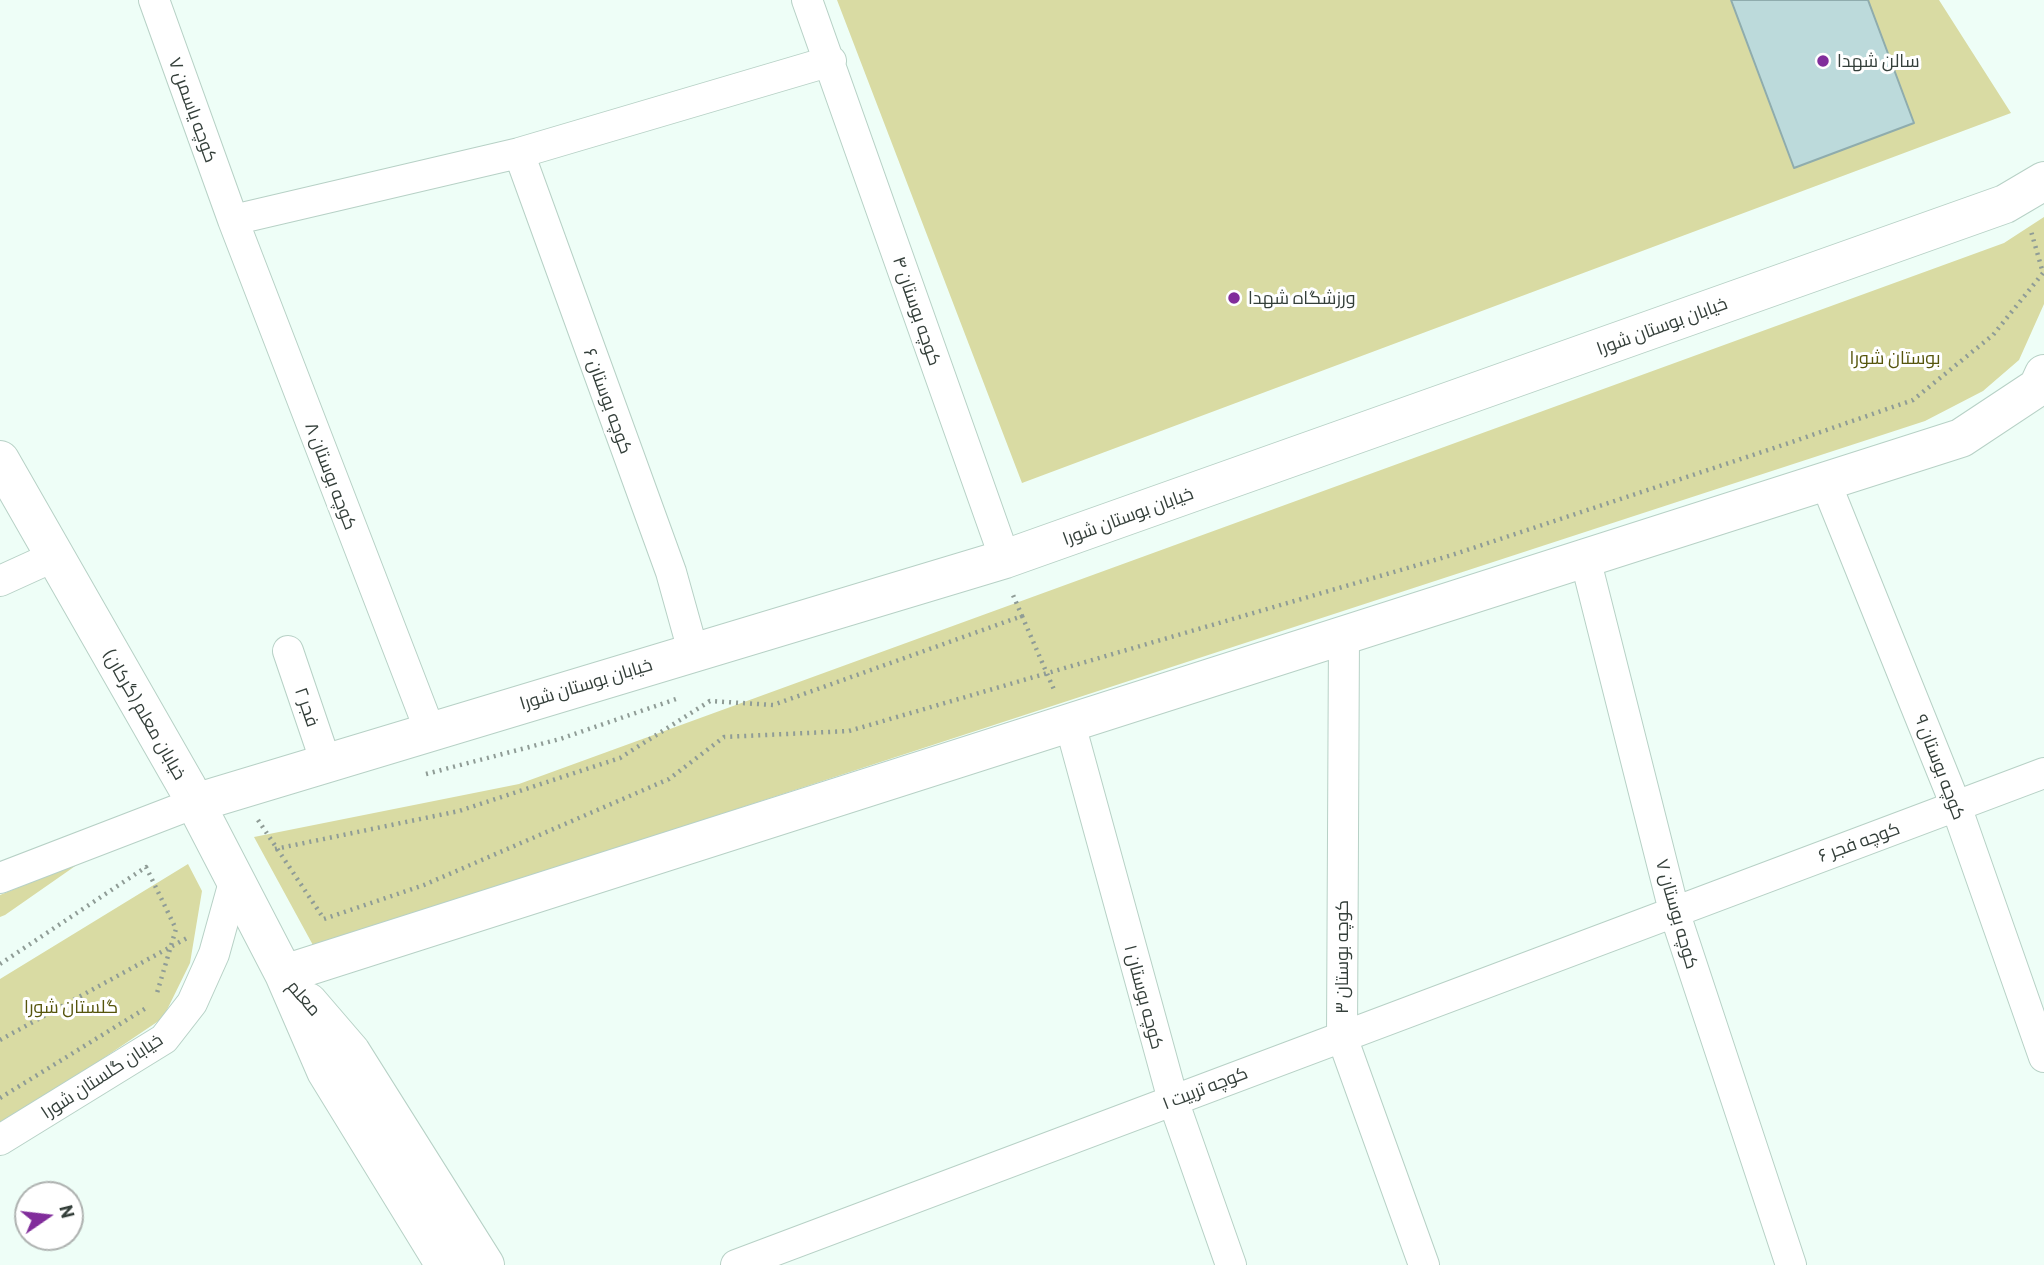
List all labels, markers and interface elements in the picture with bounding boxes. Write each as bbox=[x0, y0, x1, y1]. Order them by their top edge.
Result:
place label: سالن شهدا bbox=[1837, 50, 1920, 72]
marker: سالن شهدا bbox=[1815, 53, 1831, 69]
street label: کوچه یاسمن ۷ bbox=[164, 55, 222, 165]
street label: کوچه بوستان ۴ bbox=[888, 254, 946, 368]
place label: ورزشگاه شهدا bbox=[1248, 287, 1356, 309]
marker: ورزشگاه شهدا bbox=[1226, 290, 1242, 306]
street label: خیابان بوستان شورا bbox=[1594, 292, 1730, 360]
street label: کوچه بوستان ۶ bbox=[579, 345, 637, 457]
park label: بوستان شورا bbox=[1849, 347, 1941, 369]
street label: کوچه بوستان ۸ bbox=[301, 419, 361, 533]
street label: خیابان بوستان شورا bbox=[1060, 482, 1196, 550]
street label: خیابان معلم (گرکان) bbox=[99, 646, 191, 784]
street label: خیابان بوستان شورا bbox=[517, 654, 655, 714]
street label: فجر ۲ bbox=[290, 684, 324, 730]
street label: کوچه بوستان ۹ bbox=[1910, 711, 1970, 823]
street label: کوچه فجر ۶ bbox=[1815, 817, 1903, 867]
street label: کوچه بوستان ۷ bbox=[1651, 857, 1703, 971]
street label: کوچه بوستان ۳ bbox=[1331, 900, 1353, 1014]
street label: کوچه بوستان ۱ bbox=[1120, 942, 1168, 1052]
street label: معلم bbox=[283, 976, 325, 1020]
park label: گلستان شورا bbox=[24, 996, 118, 1018]
street label: خیابان گلستان شورا bbox=[37, 1029, 167, 1123]
street label: کوچه تربیت ۱ bbox=[1159, 1062, 1251, 1114]
north arrow bbox=[14, 1181, 84, 1251]
text: N bbox=[55, 1202, 81, 1220]

